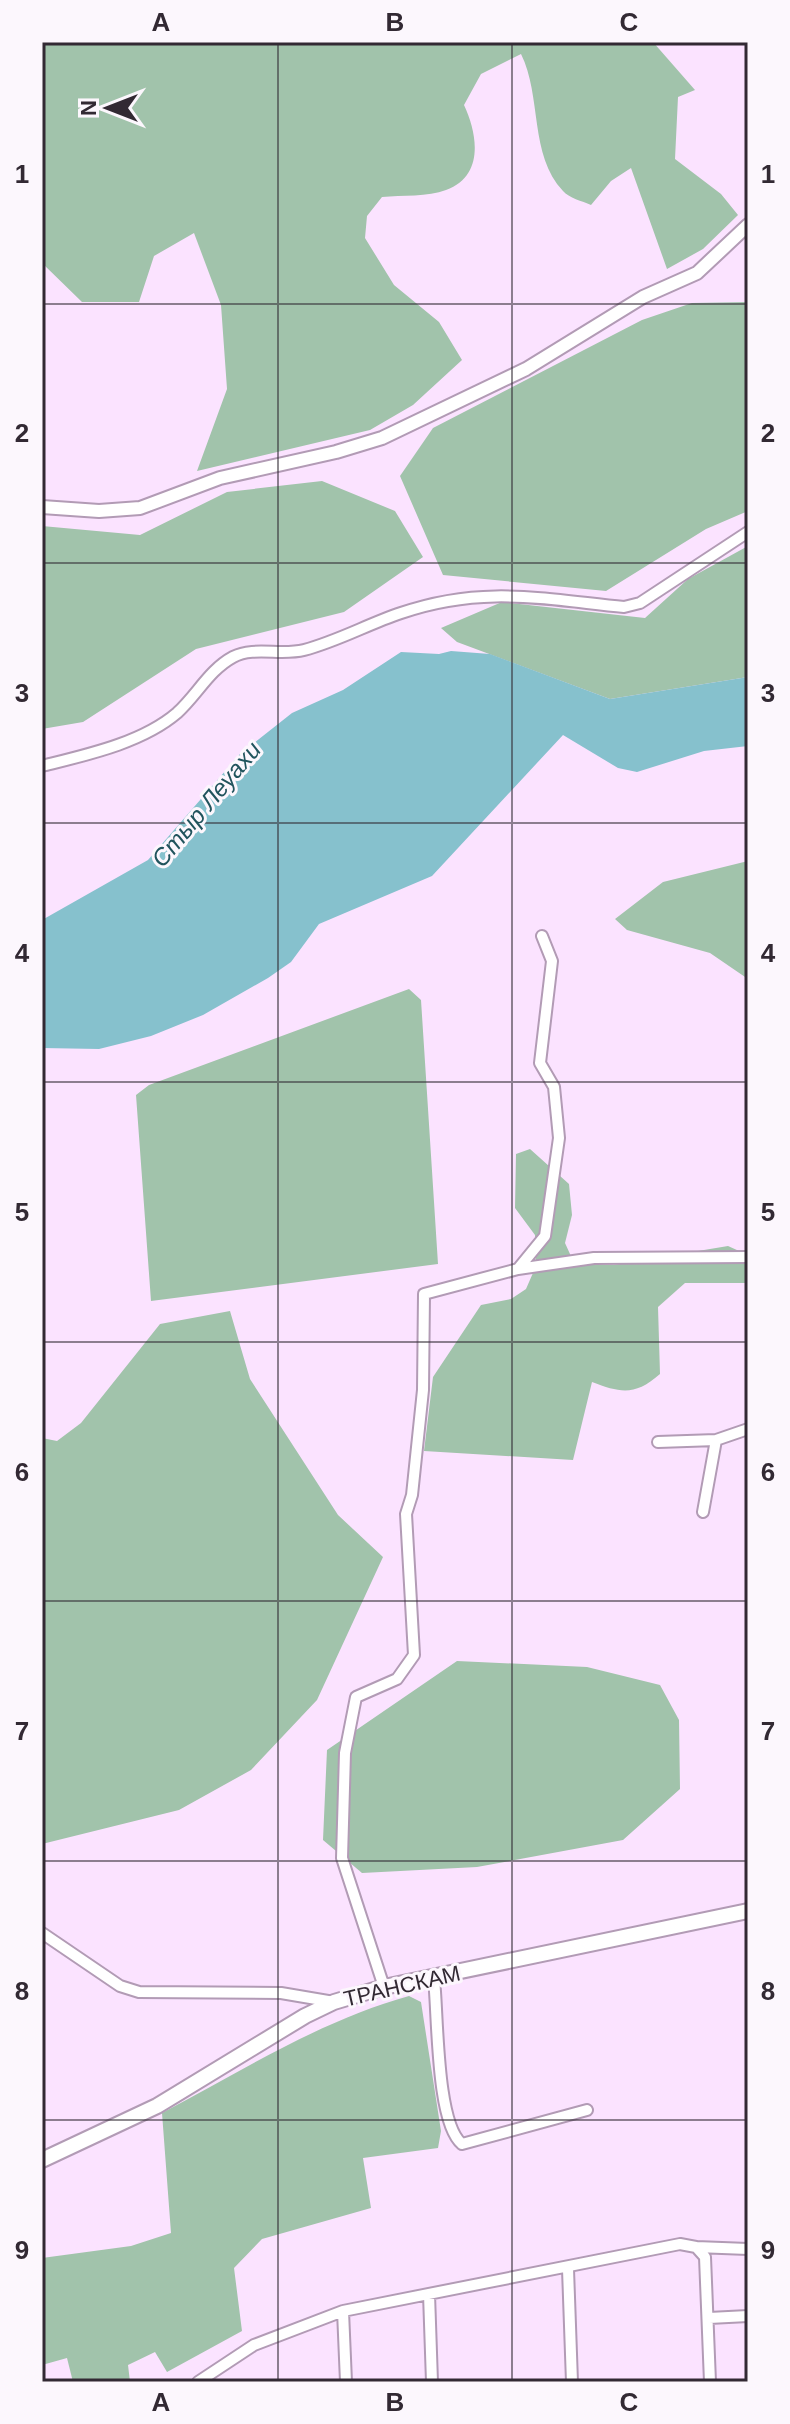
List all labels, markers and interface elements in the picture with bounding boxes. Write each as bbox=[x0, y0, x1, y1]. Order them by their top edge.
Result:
text: A bbox=[152, 7, 171, 37]
text: B bbox=[386, 7, 404, 37]
text: C bbox=[620, 7, 639, 37]
north arrow bbox=[68, 68, 148, 148]
text: N bbox=[76, 100, 101, 116]
text: 1 bbox=[15, 159, 29, 189]
text: 1 bbox=[761, 159, 775, 189]
text: 2 bbox=[15, 418, 29, 448]
text: 2 bbox=[761, 418, 775, 448]
text: 3 bbox=[15, 678, 29, 708]
text: 3 bbox=[761, 678, 775, 708]
water label: Стыр Леуахи bbox=[146, 736, 266, 872]
text: 4 bbox=[15, 938, 30, 968]
text: 4 bbox=[761, 938, 776, 968]
text: 5 bbox=[15, 1197, 29, 1227]
text: 5 bbox=[761, 1197, 775, 1227]
text: 6 bbox=[15, 1457, 29, 1487]
text: 6 bbox=[761, 1457, 775, 1487]
text: 7 bbox=[15, 1716, 29, 1746]
text: 7 bbox=[761, 1716, 775, 1746]
street label: ТРАНСКАМ bbox=[341, 1960, 463, 2012]
text: 8 bbox=[15, 1976, 29, 2006]
text: 8 bbox=[761, 1976, 775, 2006]
text: 9 bbox=[15, 2235, 29, 2265]
text: 9 bbox=[761, 2235, 775, 2265]
text: A bbox=[152, 2387, 171, 2417]
text: B bbox=[386, 2387, 404, 2417]
text: C bbox=[620, 2387, 639, 2417]

